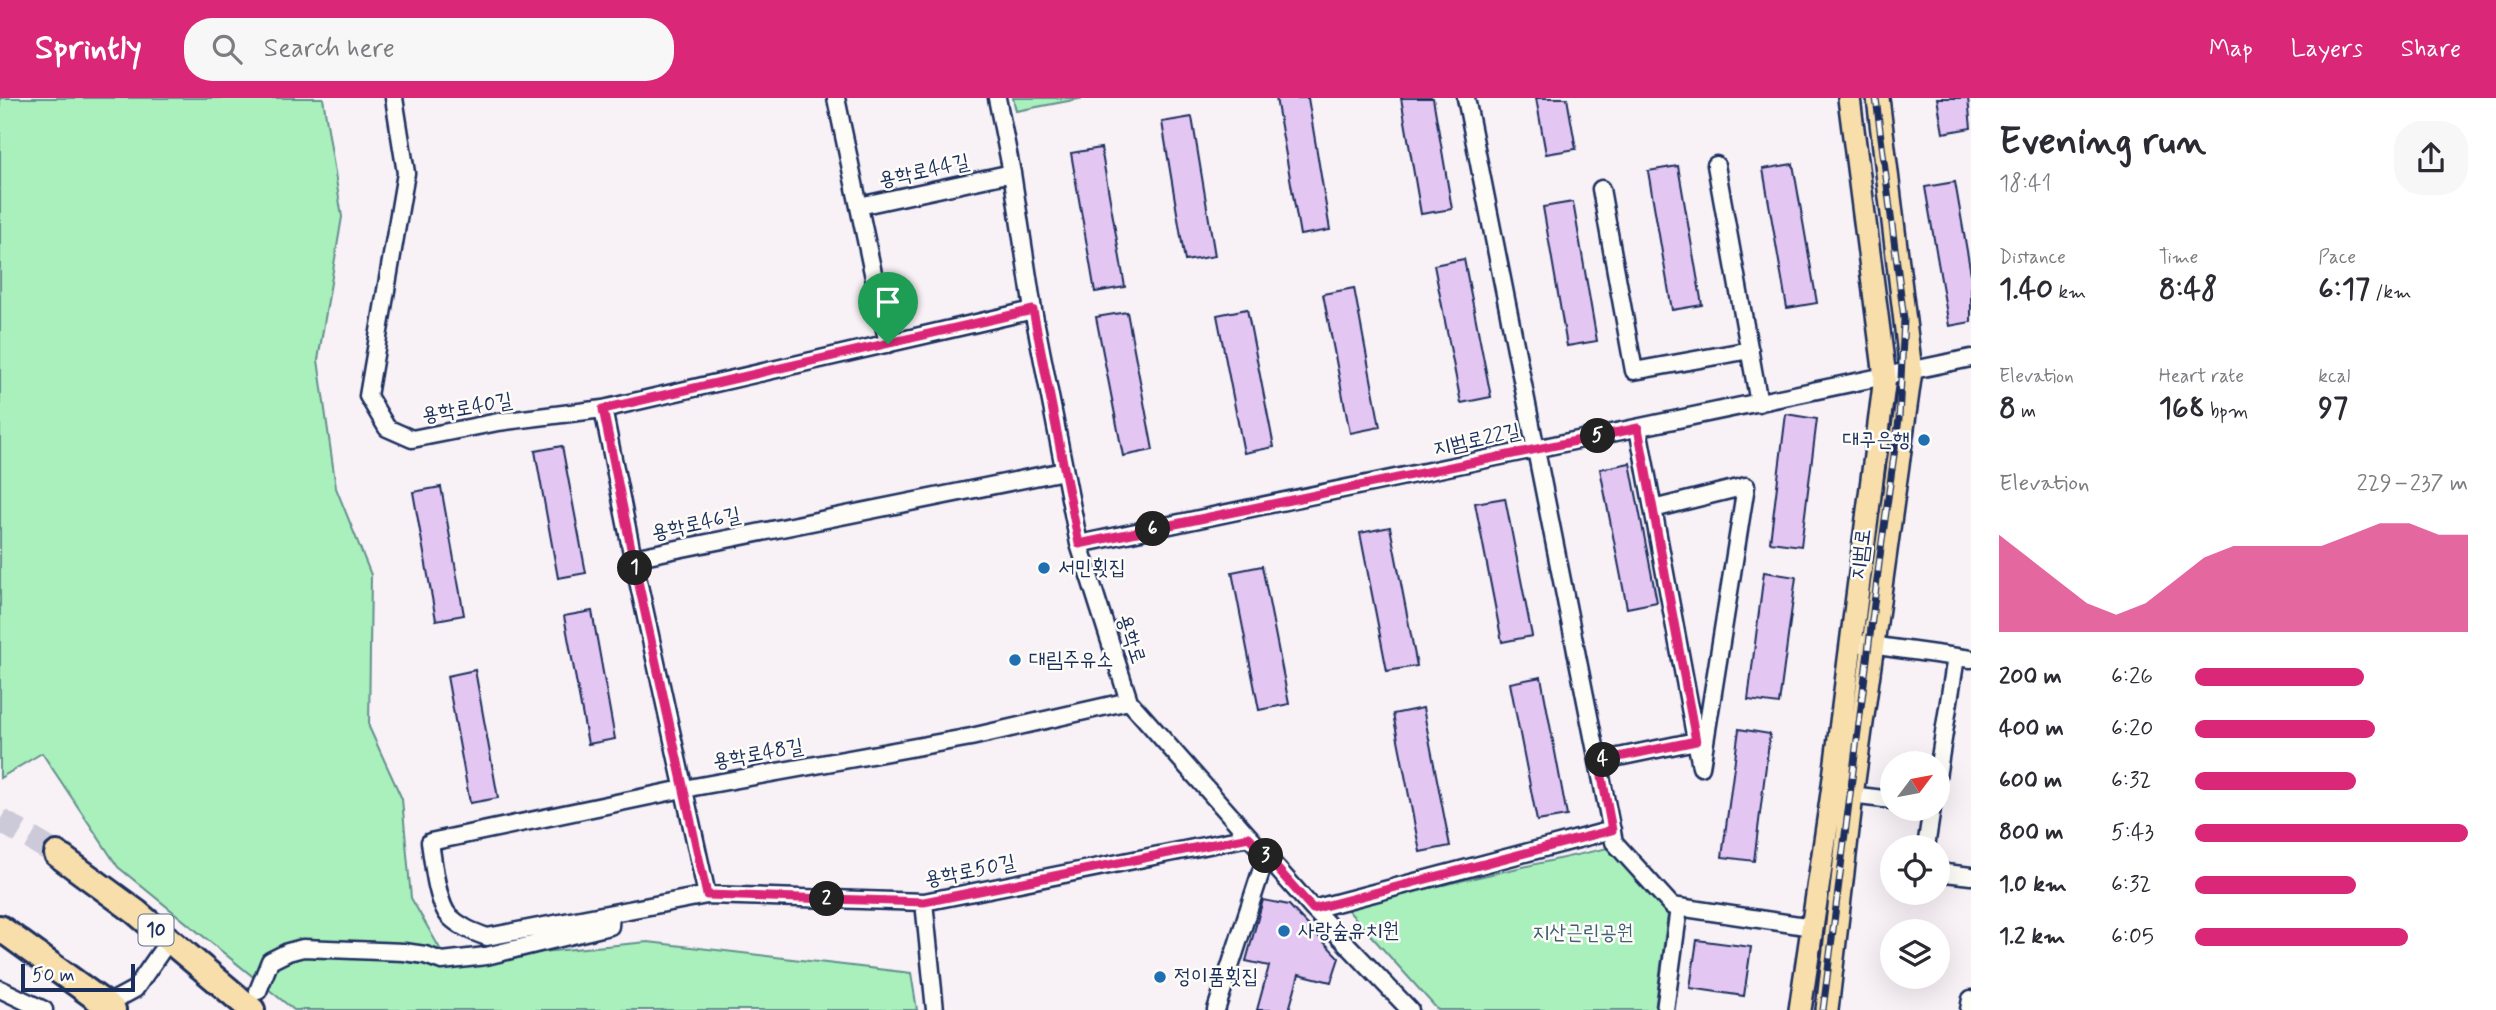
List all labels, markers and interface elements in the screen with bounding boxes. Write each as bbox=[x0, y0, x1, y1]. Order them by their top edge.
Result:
search box bbox=[184, 18, 674, 81]
text: Sprintly bbox=[35, 27, 142, 71]
icon: search bbox=[208, 30, 246, 68]
text: Search here bbox=[264, 32, 395, 66]
text: Map bbox=[2209, 34, 2253, 65]
text: Layers bbox=[2291, 34, 2363, 65]
text: Share bbox=[2401, 34, 2461, 65]
text: Evening run bbox=[1999, 118, 2206, 167]
button: share bbox=[2394, 121, 2468, 195]
street label: 용학로44길 bbox=[876, 148, 972, 194]
text: 18:41 bbox=[1999, 169, 2051, 199]
text: Distance bbox=[1999, 245, 2066, 270]
text: Time bbox=[2159, 245, 2198, 270]
text: Pace bbox=[2318, 245, 2356, 270]
text: 1.40 bbox=[1999, 270, 2053, 309]
text: 8:48 bbox=[2159, 270, 2218, 309]
text: 6:17 bbox=[2318, 270, 2370, 309]
pin bbox=[858, 272, 918, 344]
text: km bbox=[2053, 280, 2086, 305]
text: /km bbox=[2370, 280, 2411, 305]
icon: arrive bbox=[869, 283, 907, 321]
text: Elevation bbox=[1999, 364, 2074, 389]
text: Heart rate bbox=[2159, 364, 2244, 389]
text: kcal bbox=[2318, 364, 2350, 389]
street label: 용학로40길 bbox=[419, 386, 515, 430]
text: 8 bbox=[1999, 389, 2016, 428]
text: 168 bbox=[2159, 389, 2205, 428]
text: 97 bbox=[2318, 389, 2348, 428]
text: m bbox=[2016, 399, 2036, 424]
text: bpm bbox=[2205, 399, 2248, 424]
street label: 지범로22길 bbox=[1431, 417, 1523, 463]
pin: 5 bbox=[1580, 418, 1616, 454]
text: 5 bbox=[1592, 423, 1603, 448]
place label: 대구은행 bbox=[1842, 426, 1910, 454]
marker: 대구은행 bbox=[1916, 432, 1932, 448]
text: Elevation bbox=[1999, 469, 2090, 499]
text: 229–237 m bbox=[2356, 469, 2468, 499]
street label: 용학로46길 bbox=[649, 501, 743, 547]
pin: 6 bbox=[1136, 512, 1170, 546]
text: 6 bbox=[1148, 516, 1157, 541]
street label: 지범로 bbox=[1844, 527, 1878, 581]
pin: 1 bbox=[618, 550, 652, 586]
place label: 서민횟집 bbox=[1058, 554, 1126, 582]
text: 1 bbox=[630, 555, 639, 580]
marker: 서민횟집 bbox=[1036, 560, 1052, 576]
street label: 용학로 bbox=[1110, 611, 1152, 667]
place label: 대림주유소 bbox=[1029, 646, 1114, 674]
marker: 대림주유소 bbox=[1007, 652, 1023, 668]
text: 200 m bbox=[1999, 662, 2062, 692]
text: 6:26 bbox=[2111, 662, 2153, 692]
text: 400 m bbox=[1999, 714, 2064, 744]
text: 6:20 bbox=[2111, 714, 2153, 744]
street label: 용학로48길 bbox=[710, 732, 806, 776]
pin: 4 bbox=[1586, 742, 1620, 778]
text: 4 bbox=[1597, 747, 1608, 772]
north arrow bbox=[1880, 751, 1950, 821]
map controls bbox=[1880, 751, 1950, 989]
text: 600 m bbox=[1999, 766, 2062, 796]
text: 6:32 bbox=[2111, 766, 2151, 796]
text: 800 m bbox=[1999, 818, 2063, 848]
text: 5:43 bbox=[2111, 818, 2154, 848]
button: locate bbox=[1880, 835, 1950, 905]
pin: 3 bbox=[1248, 838, 1284, 874]
text: 3 bbox=[1261, 843, 1270, 868]
street label: 용학로50길 bbox=[922, 848, 1018, 894]
text: 1.0 km bbox=[1999, 870, 2067, 900]
text: 6:32 bbox=[2111, 870, 2151, 900]
pin: 2 bbox=[810, 882, 844, 916]
text: 2 bbox=[822, 886, 831, 911]
road number: 10 bbox=[138, 915, 174, 946]
place label: 사랑숲유치원 bbox=[1298, 917, 1399, 945]
park label: 지산근린공원 bbox=[1532, 919, 1634, 947]
button: layers bbox=[1880, 919, 1950, 989]
text: 1.2 km bbox=[1999, 922, 2065, 952]
text: 6:05 bbox=[2111, 922, 2154, 952]
marker: 사랑숲유치원 bbox=[1276, 923, 1292, 939]
scale bar bbox=[21, 961, 135, 993]
text: 50 m bbox=[32, 963, 75, 988]
place label: 정이품횟집 bbox=[1174, 963, 1259, 991]
marker: 정이품횟집 bbox=[1152, 969, 1168, 985]

